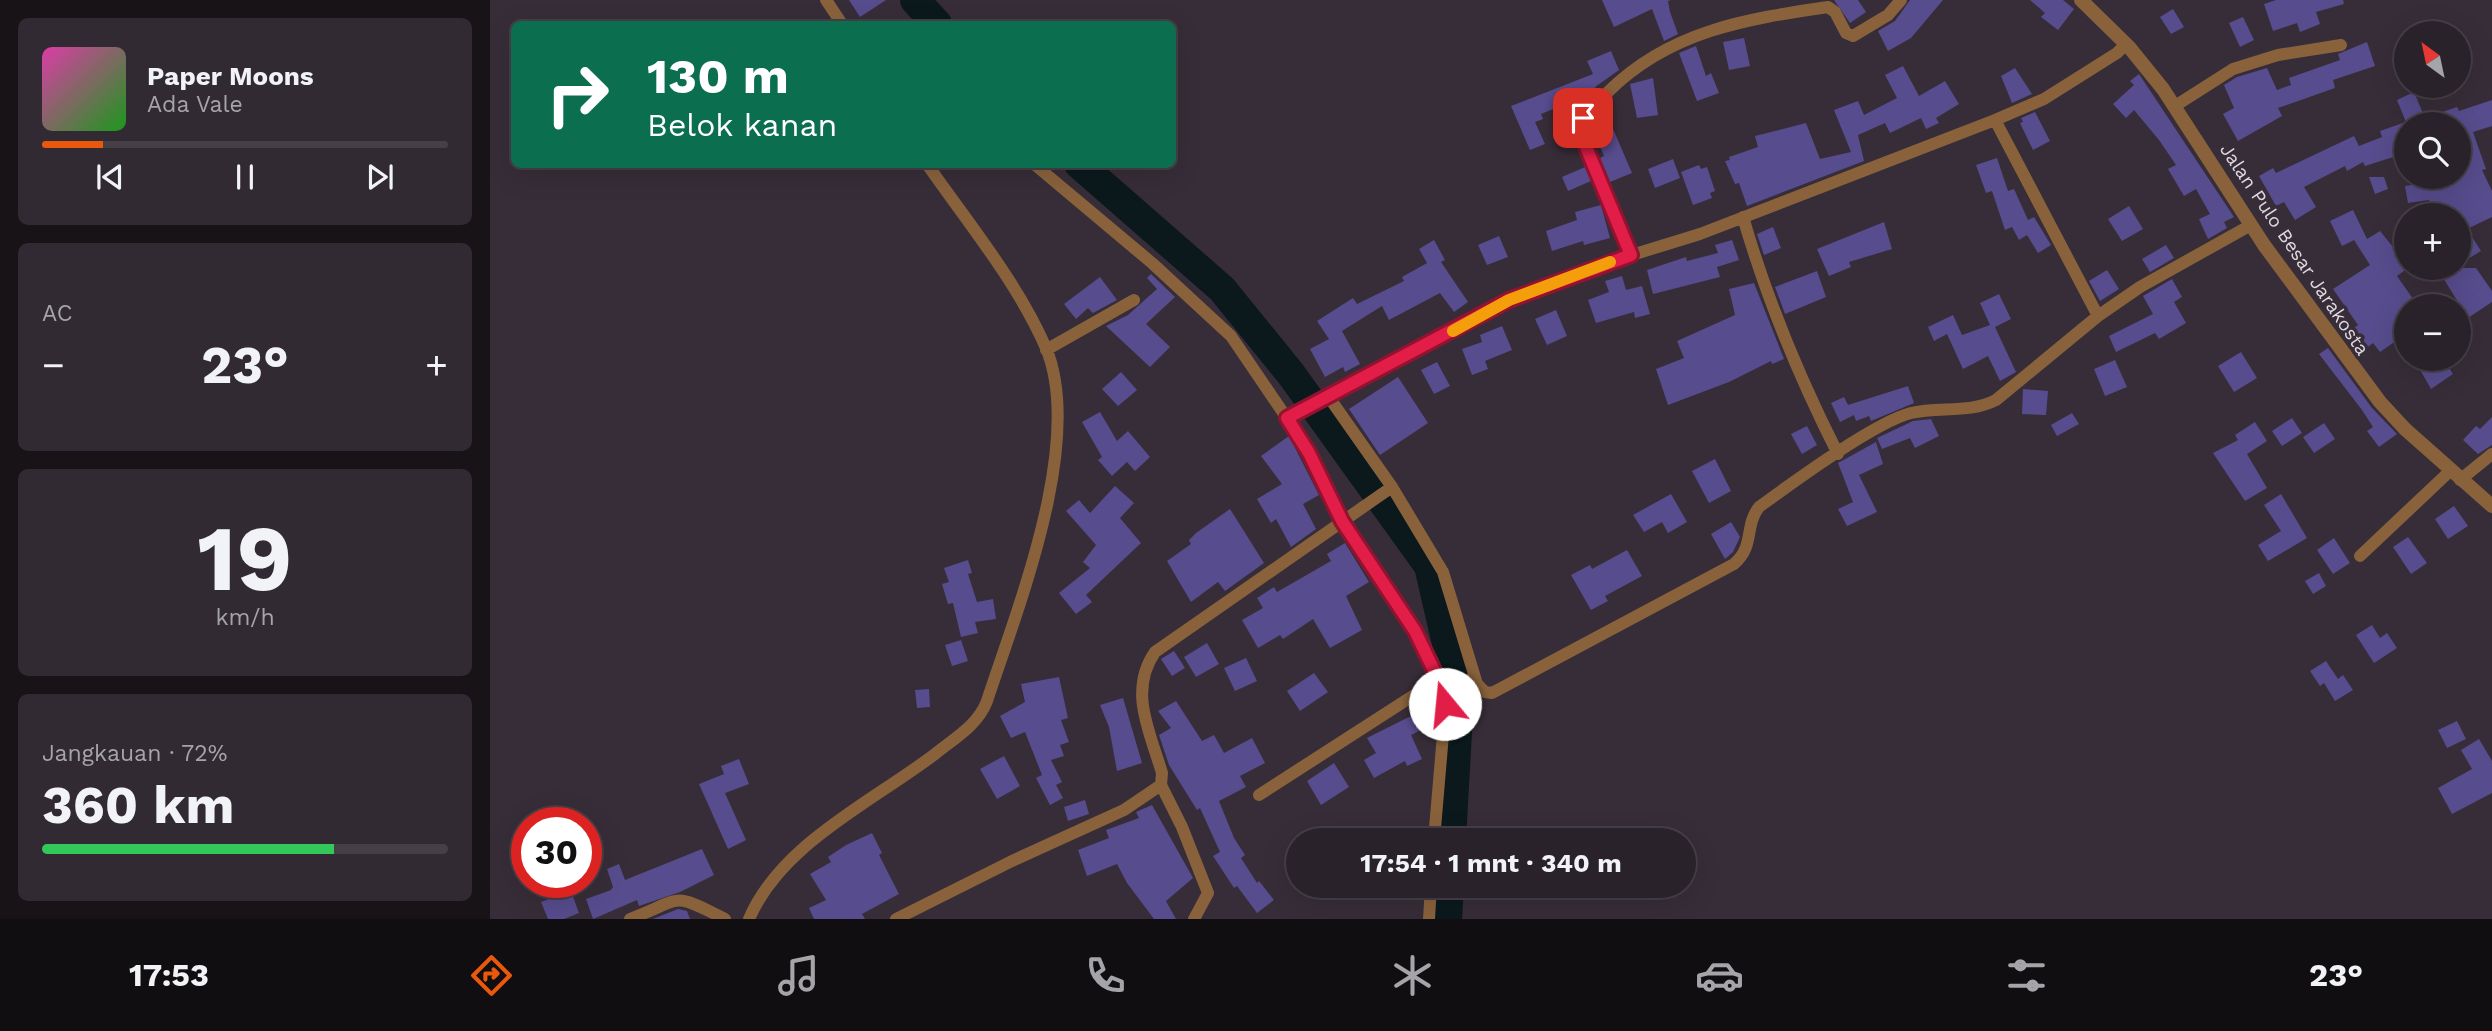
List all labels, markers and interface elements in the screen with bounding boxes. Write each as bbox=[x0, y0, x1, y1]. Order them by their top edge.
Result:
north arrow bbox=[2394, 21, 2471, 98]
map controls bbox=[2394, 21, 2471, 371]
text: 130 m bbox=[647, 47, 789, 105]
icon: right bbox=[532, 49, 623, 140]
text: Paper Moons bbox=[147, 61, 314, 91]
pin bbox=[1553, 88, 1613, 148]
text: Ada Vale bbox=[147, 91, 243, 118]
icon: arrive bbox=[1564, 99, 1602, 137]
text: Belok kanan bbox=[647, 106, 837, 144]
button: search bbox=[2394, 112, 2471, 189]
street label: Jalan Pulo Besar Jarakosta bbox=[2215, 139, 2374, 360]
icon: previous bbox=[91, 158, 129, 196]
icon: pause bbox=[226, 158, 264, 196]
icon: next bbox=[361, 158, 399, 196]
button: + bbox=[2394, 203, 2471, 280]
button: − bbox=[2394, 294, 2471, 371]
text: AC bbox=[42, 300, 72, 327]
text: 23° bbox=[201, 335, 289, 396]
text: − bbox=[42, 343, 65, 387]
text: + bbox=[425, 343, 448, 387]
text: 19 bbox=[197, 505, 293, 612]
text: km/h bbox=[215, 604, 275, 631]
position arrow bbox=[1408, 667, 1482, 741]
text: Jangkauan · 72% bbox=[42, 740, 227, 767]
text: 360 km bbox=[42, 775, 235, 836]
speed limit sign: 30 bbox=[511, 807, 602, 898]
text: 17:54 · 1 mnt · 340 m bbox=[1360, 848, 1622, 878]
icon: directions bbox=[467, 951, 516, 1000]
icon: music bbox=[774, 951, 823, 1000]
icon: phone bbox=[1081, 951, 1130, 1000]
icon: climate bbox=[1388, 951, 1437, 1000]
icon: car bbox=[1695, 951, 1744, 1000]
icon: filters bbox=[2002, 951, 2051, 1000]
text: 17:53 bbox=[129, 956, 209, 994]
text: 23° bbox=[2309, 956, 2363, 994]

